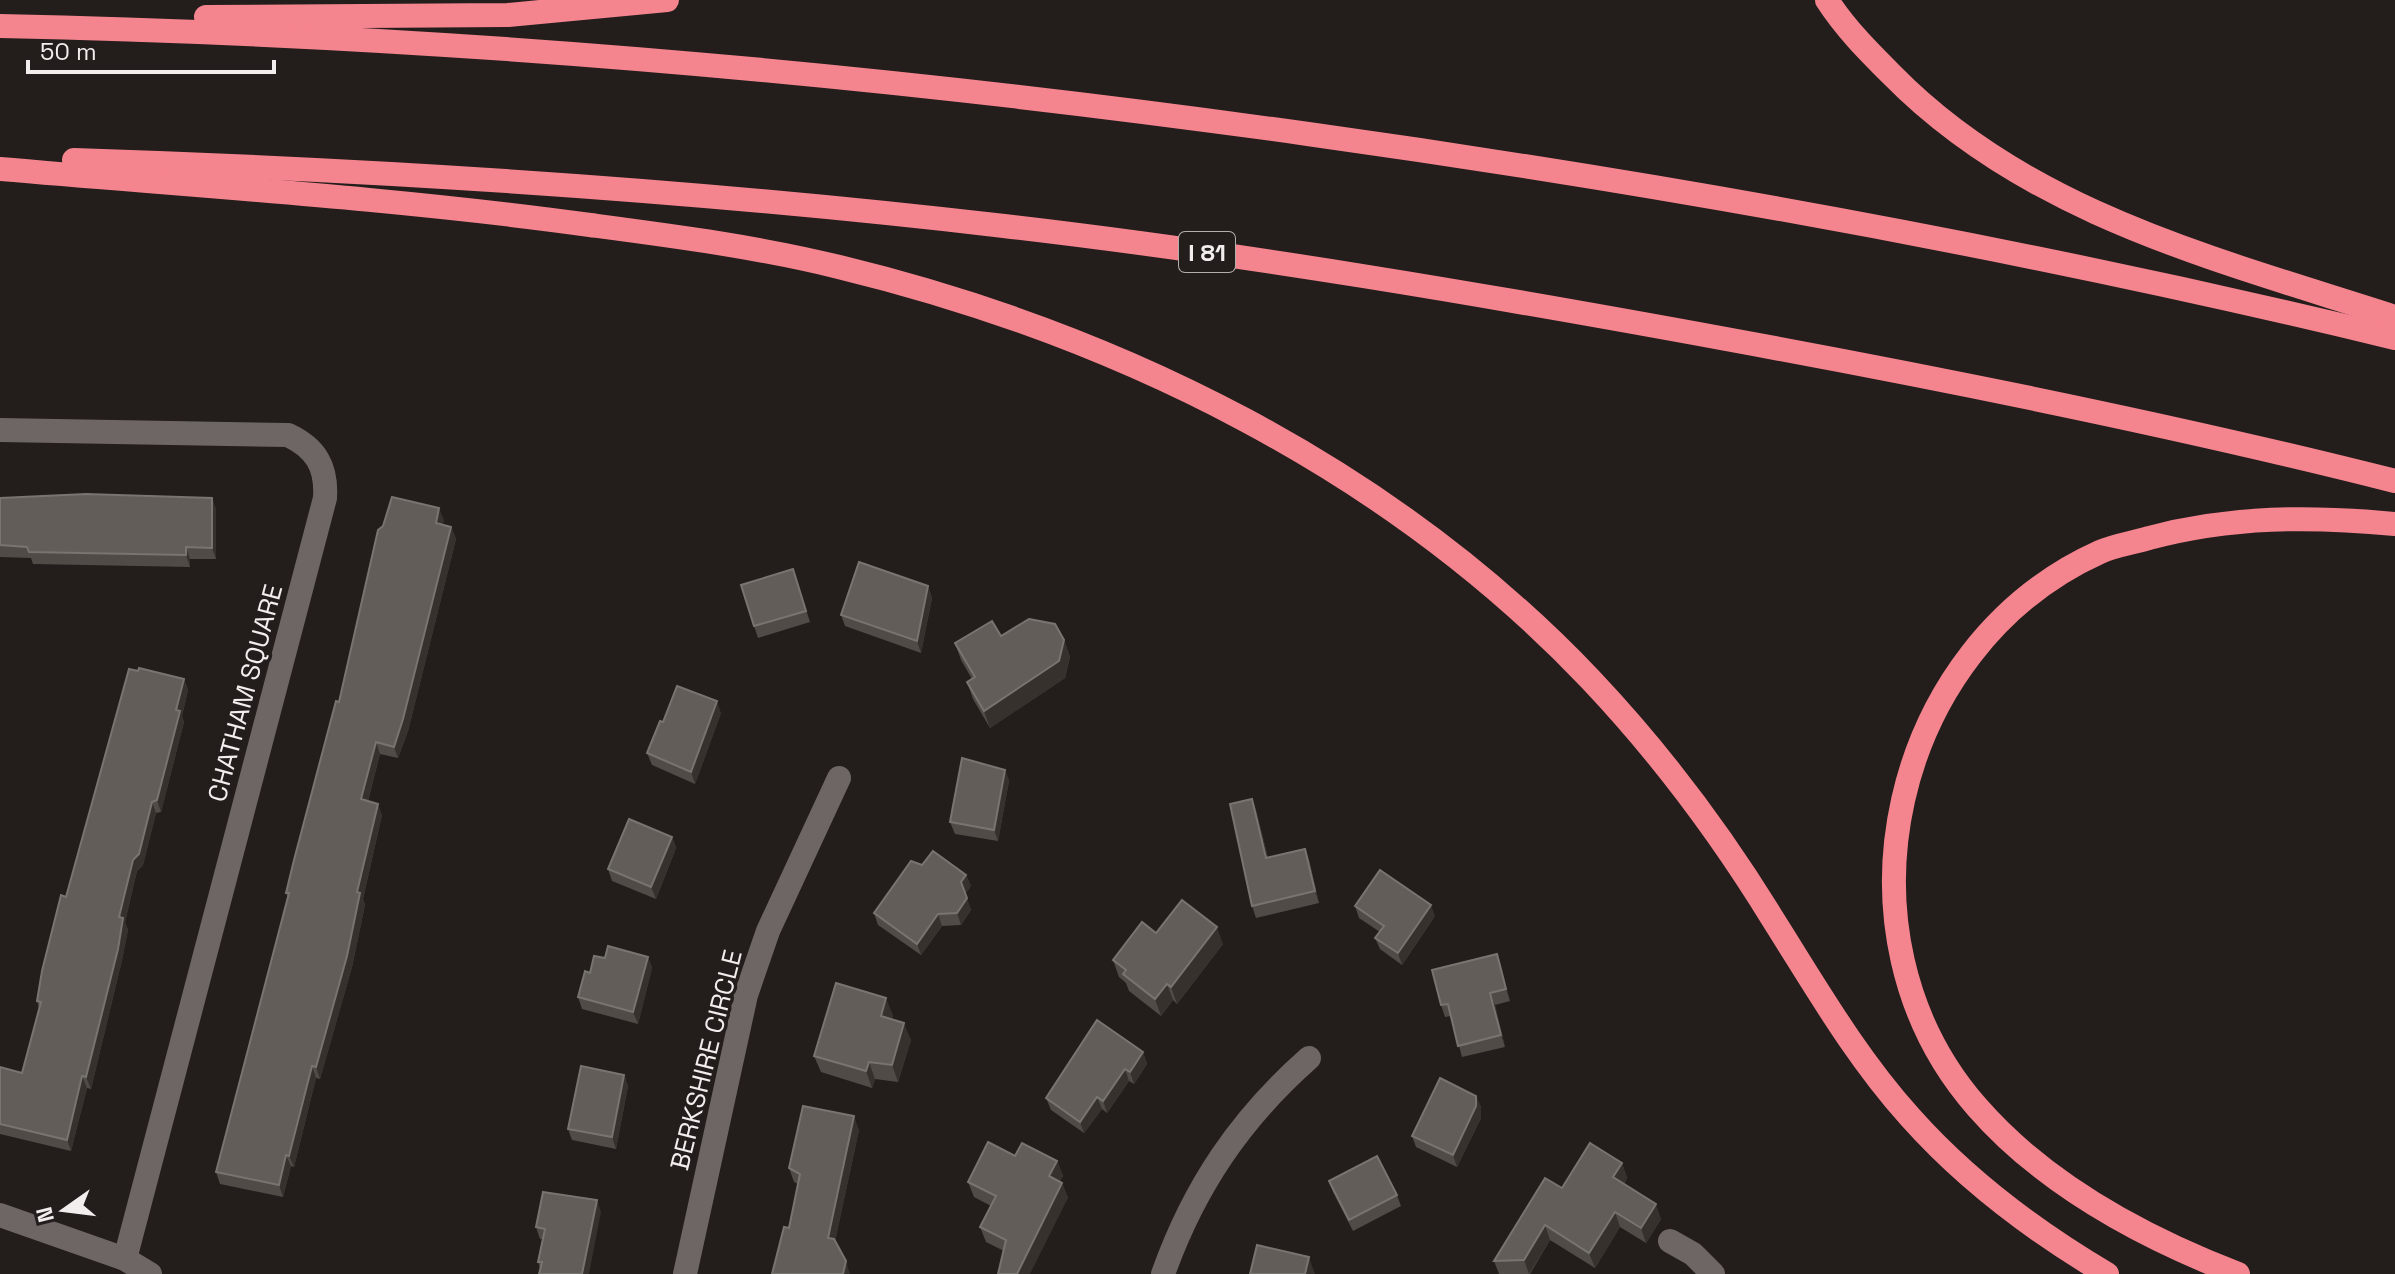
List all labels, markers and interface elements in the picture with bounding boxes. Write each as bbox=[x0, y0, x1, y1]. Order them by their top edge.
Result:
scale bar bbox=[28, 24, 274, 74]
text: 50 m bbox=[40, 36, 97, 67]
road number: I 81 bbox=[1179, 232, 1235, 272]
street label: CHATHAM SQUARE bbox=[200, 581, 290, 805]
street label: BERKSHIRE CIRCLE bbox=[662, 946, 750, 1174]
north arrow bbox=[24, 1170, 104, 1250]
text: N bbox=[29, 1204, 60, 1225]

